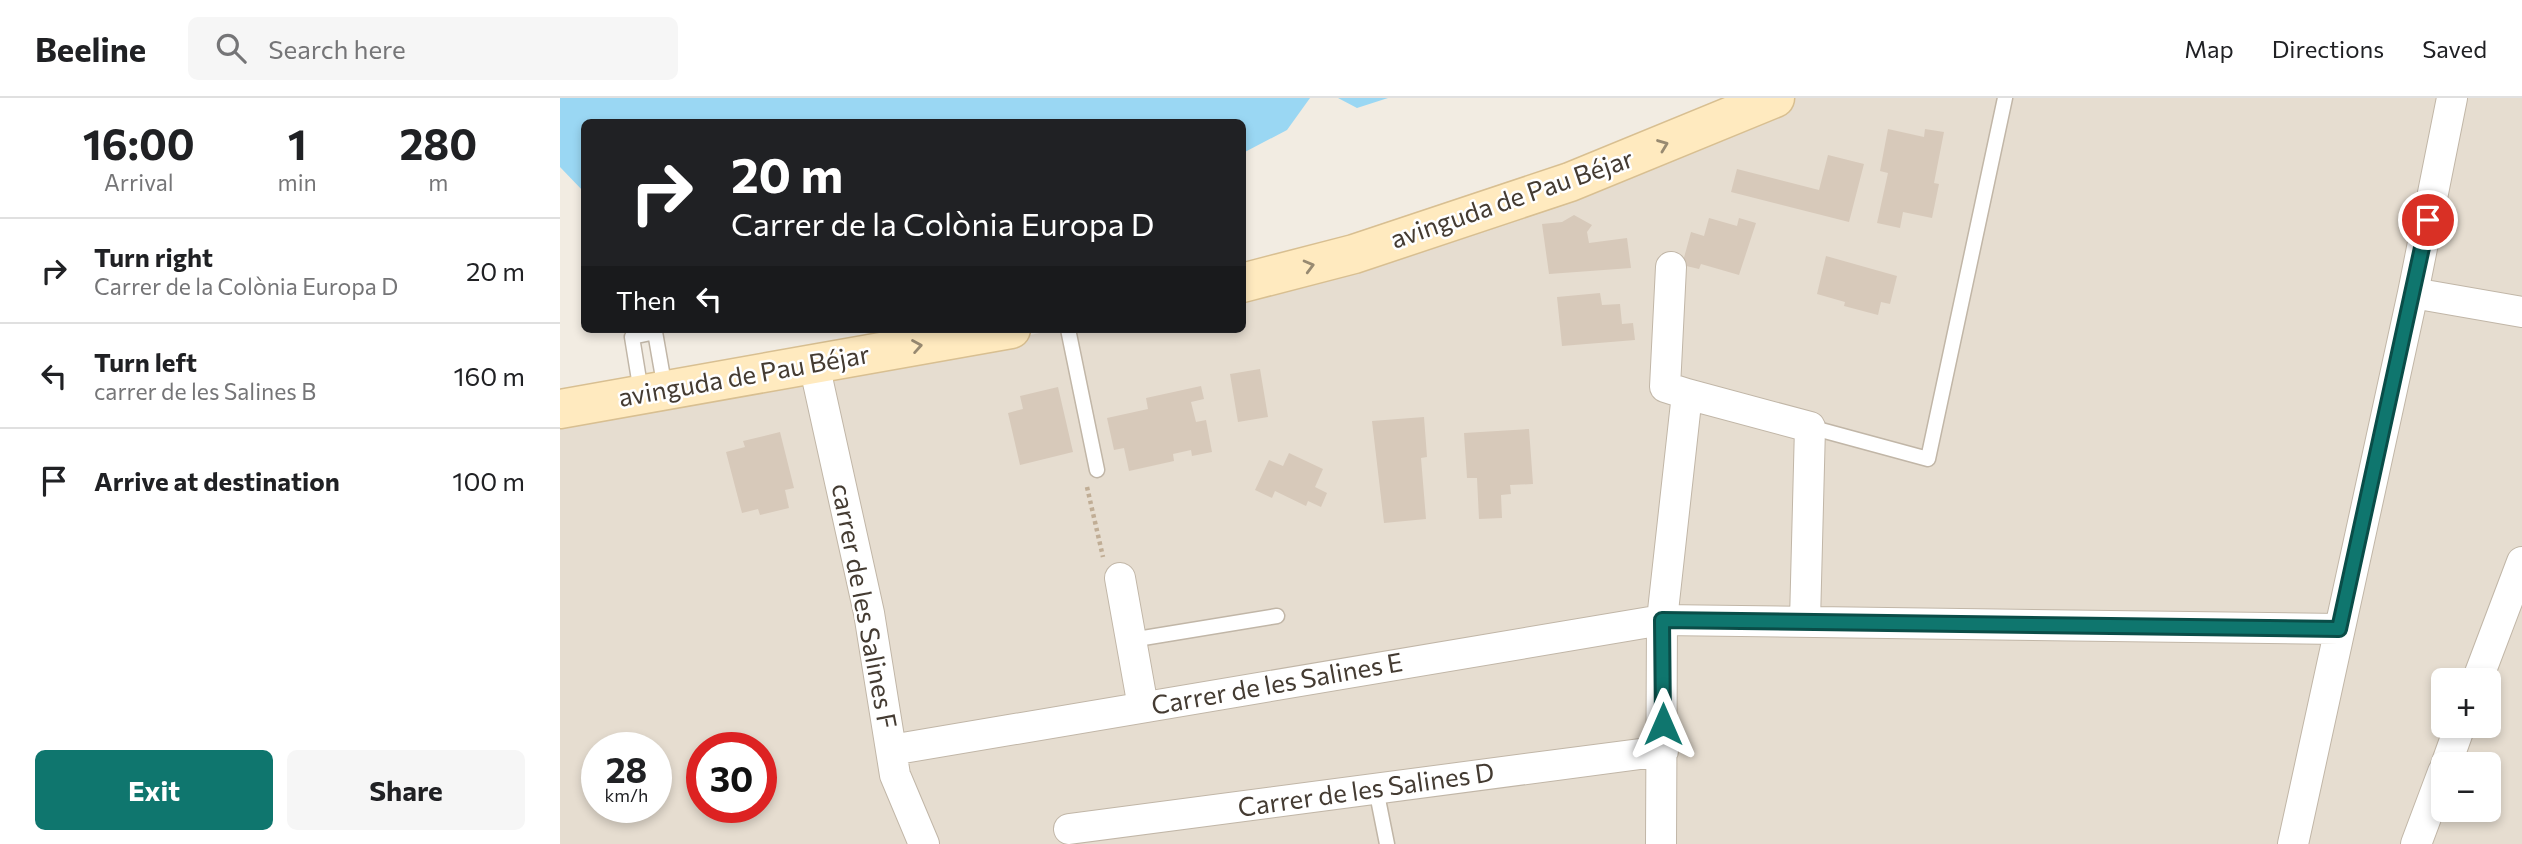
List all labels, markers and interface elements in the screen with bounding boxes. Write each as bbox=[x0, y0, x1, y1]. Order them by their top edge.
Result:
search box bbox=[188, 17, 678, 80]
text: Beeline bbox=[35, 28, 146, 69]
icon: search bbox=[212, 29, 250, 67]
text: Search here bbox=[268, 33, 406, 64]
text: Map bbox=[2184, 34, 2234, 63]
text: Directions bbox=[2272, 34, 2384, 63]
text: Saved bbox=[2422, 34, 2487, 63]
text: 16:00 bbox=[83, 117, 195, 169]
text: 1 bbox=[288, 117, 307, 169]
text: 280 bbox=[400, 117, 477, 169]
one-way arrow bbox=[1656, 140, 1668, 154]
street label: avinguda de Pau Béjar bbox=[1386, 141, 1637, 254]
text: 20 m bbox=[731, 143, 843, 203]
icon: right bbox=[616, 147, 707, 238]
text: Arrival bbox=[104, 168, 174, 196]
text: min bbox=[278, 168, 317, 196]
text: m bbox=[428, 168, 448, 196]
pin bbox=[2398, 190, 2458, 250]
icon: arrive bbox=[2409, 201, 2447, 239]
text: Carrer de la Colònia Europa D bbox=[731, 203, 1154, 243]
text: Turn right bbox=[94, 241, 213, 272]
icon: right bbox=[35, 252, 73, 290]
text: 20 m bbox=[466, 255, 525, 286]
one-way arrow bbox=[1302, 260, 1314, 274]
text: Carrer de la Colònia Europa D bbox=[94, 272, 398, 300]
icon: left bbox=[690, 280, 728, 318]
text: Then bbox=[616, 284, 676, 315]
street label: avinguda de Pau Béjar bbox=[616, 337, 872, 412]
one-way arrow bbox=[911, 339, 923, 354]
text: Turn left bbox=[94, 346, 197, 377]
icon: left bbox=[35, 357, 73, 395]
text: 160 m bbox=[453, 360, 525, 391]
text: carrer de les Salines B bbox=[94, 377, 316, 405]
icon: arrive bbox=[35, 462, 73, 500]
text: Arrive at destination bbox=[94, 465, 340, 496]
text: 100 m bbox=[452, 465, 525, 496]
street label: carrer de les Salines F bbox=[826, 480, 904, 731]
street label: Carrer de les Salines E bbox=[1149, 645, 1405, 720]
map controls bbox=[2431, 668, 2501, 822]
button: + bbox=[2431, 668, 2501, 738]
position arrow bbox=[1626, 687, 1700, 761]
speed limit sign: 30 bbox=[686, 732, 777, 823]
text: 28 bbox=[606, 747, 647, 790]
button: Exit bbox=[35, 750, 273, 830]
button: Share bbox=[287, 750, 525, 830]
button: − bbox=[2431, 752, 2501, 822]
street label: Carrer de les Salines D bbox=[1236, 755, 1496, 822]
text: km/h bbox=[605, 784, 648, 806]

